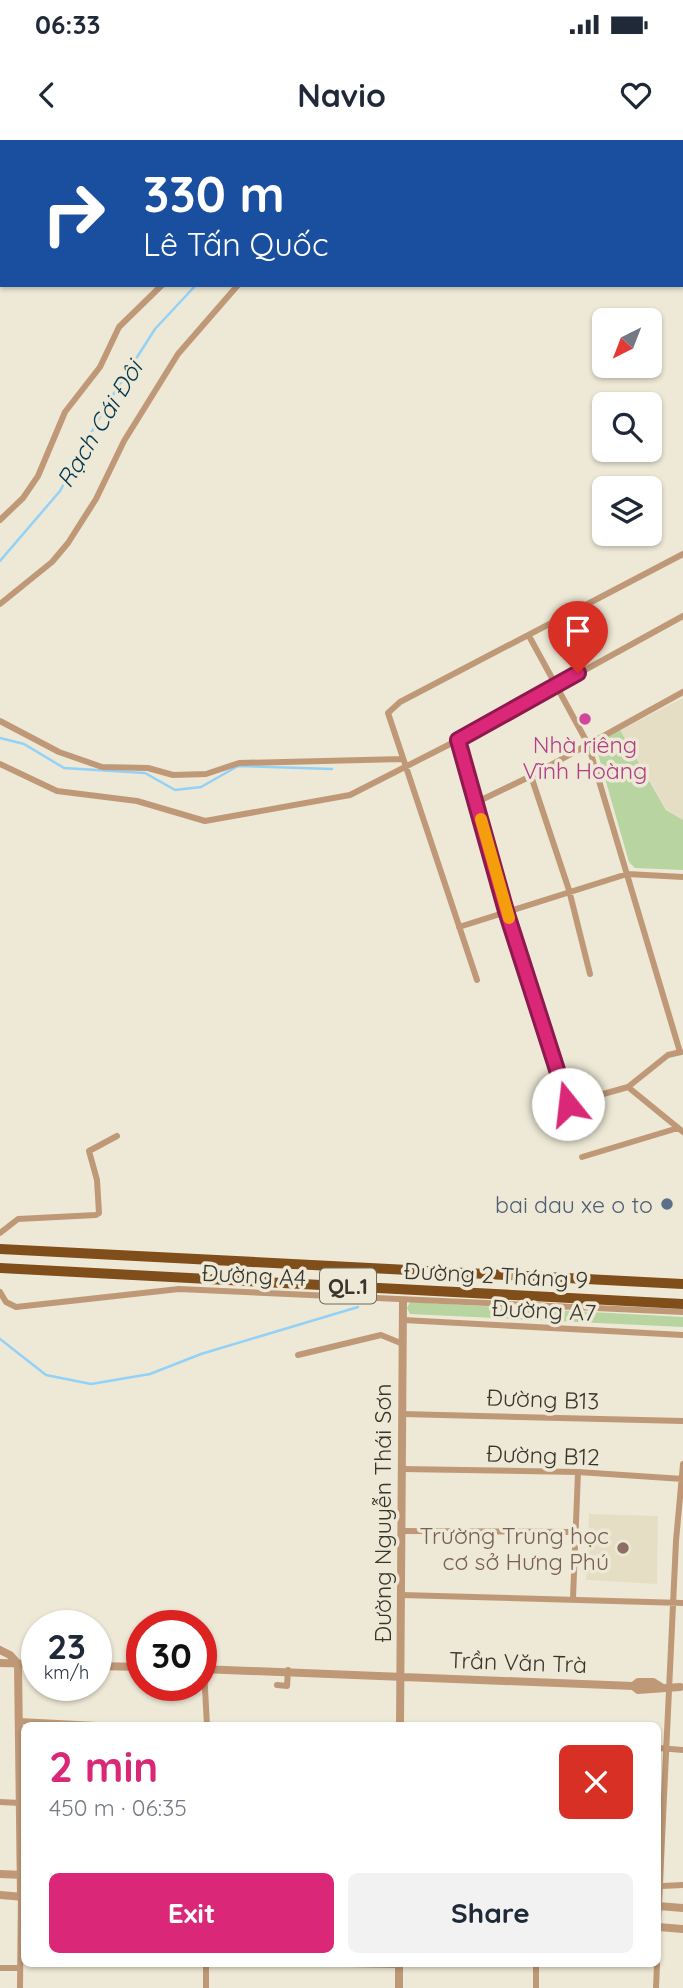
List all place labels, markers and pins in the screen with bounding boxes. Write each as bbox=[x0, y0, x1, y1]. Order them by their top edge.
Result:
pin bbox=[548, 601, 608, 673]
marker: Nhà riêng Vĩnh Hoàng bbox=[577, 711, 593, 727]
place label: Nhà riêng Vĩnh Hoàng bbox=[523, 730, 647, 785]
place label: bai dau xe o to bbox=[495, 1190, 653, 1219]
marker: bai dau xe o to bbox=[659, 1196, 675, 1212]
place label: Trường Trung học cơ sở Hưng Phú bbox=[419, 1521, 609, 1576]
marker: Trường Trung học cơ sở Hưng Phú bbox=[615, 1540, 631, 1556]

